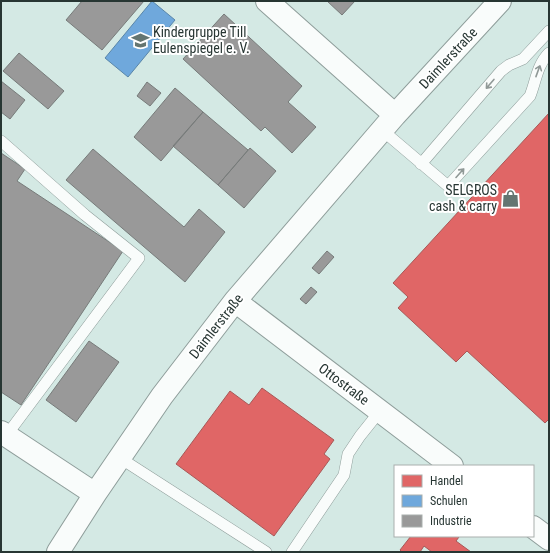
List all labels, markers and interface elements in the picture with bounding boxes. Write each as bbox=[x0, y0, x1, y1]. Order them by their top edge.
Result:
place label: Kindergruppe Till Eulenspiegel e. V. bbox=[153, 24, 250, 56]
street label: Daimlerstraße bbox=[416, 24, 481, 92]
school or university icon: Kindergruppe Till Eulenspiegel e. V. bbox=[130, 30, 150, 50]
one-way arrow bbox=[535, 66, 543, 78]
one-way arrow bbox=[486, 79, 495, 89]
one-way arrow bbox=[455, 168, 465, 178]
place label: SELGROS cash & carry bbox=[429, 182, 497, 214]
shop icon: SELGROS cash & carry bbox=[500, 188, 520, 208]
street label: Daimlerstraße bbox=[186, 290, 246, 361]
street label: Ottostraße bbox=[316, 360, 373, 408]
legend bbox=[394, 465, 534, 537]
text: Handel bbox=[430, 474, 463, 488]
text: Schulen bbox=[430, 494, 468, 508]
text: Industrie bbox=[430, 514, 472, 528]

